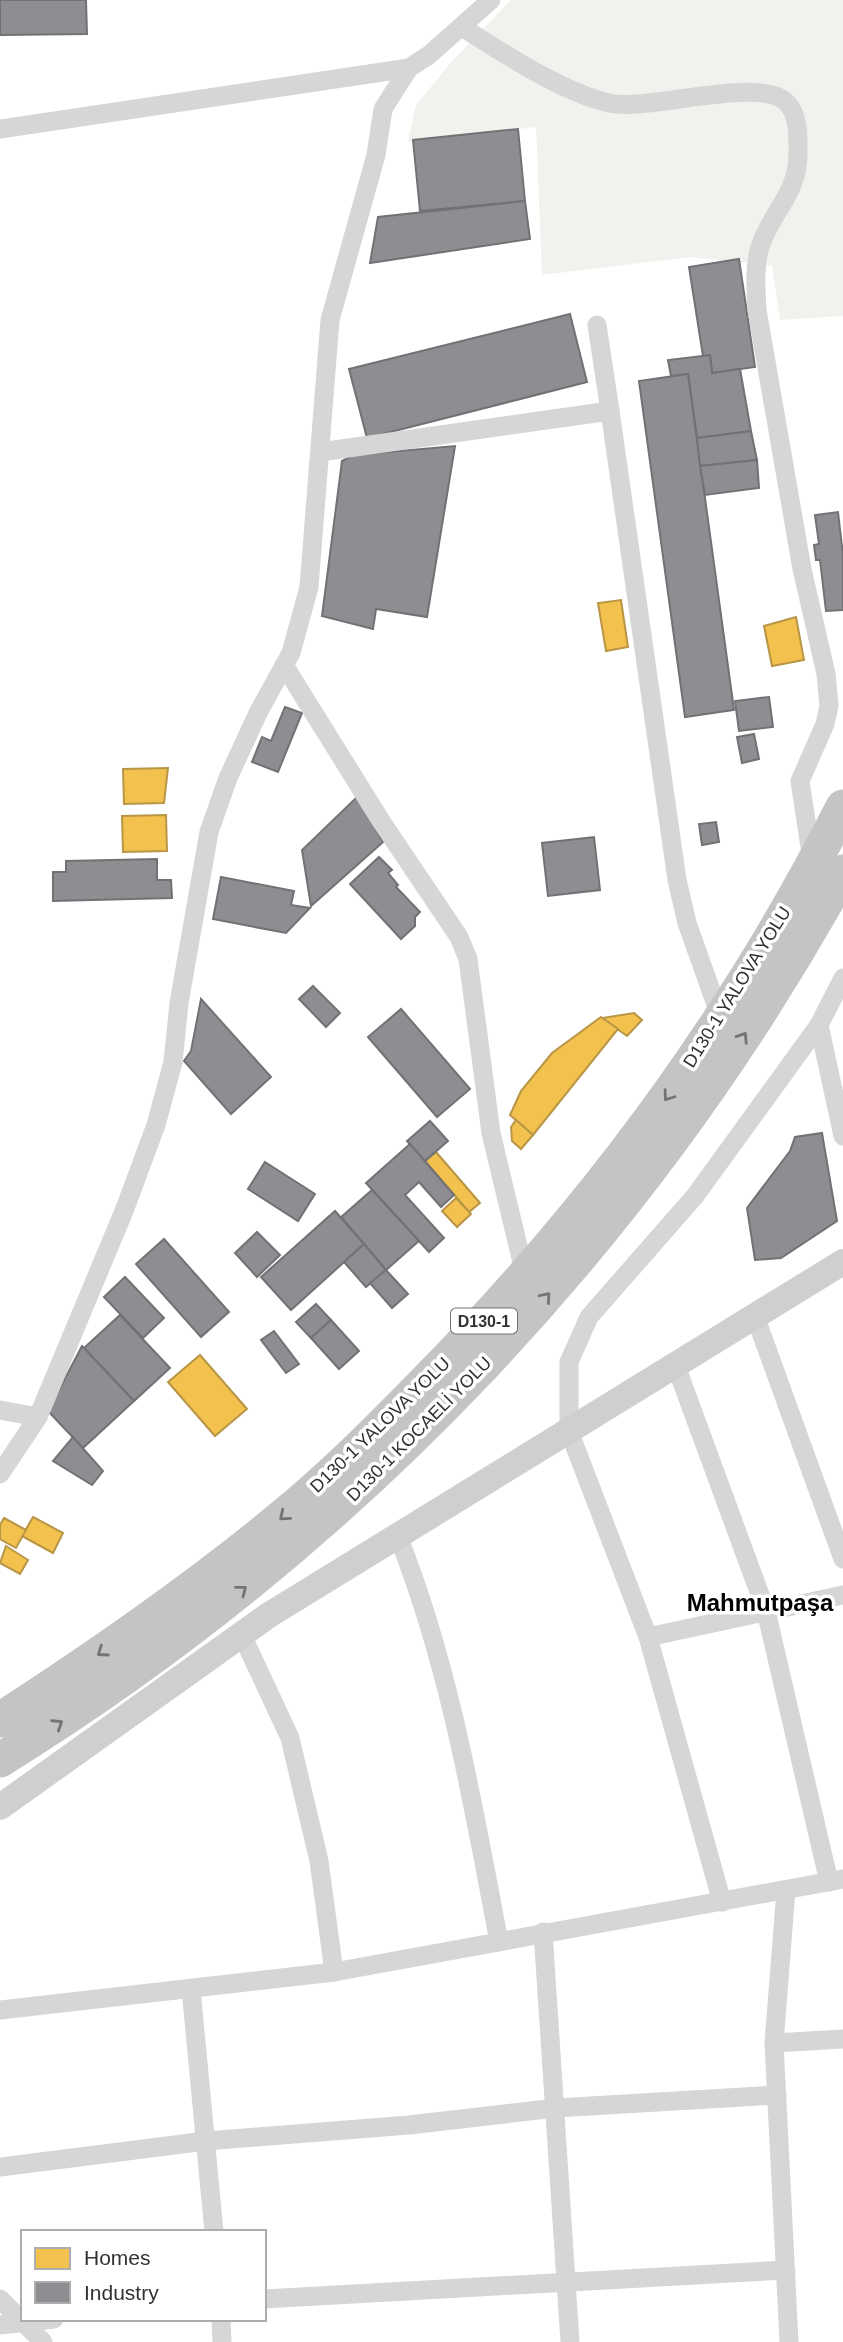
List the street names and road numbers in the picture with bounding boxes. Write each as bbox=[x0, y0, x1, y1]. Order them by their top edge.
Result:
street label: D130-1 YALOVA YOLU bbox=[679, 903, 795, 1071]
road number: D130-1 bbox=[451, 1308, 517, 1334]
street label: D130-1 YALOVA YOLU bbox=[306, 1353, 454, 1497]
street label: D130-1 KOCAELİ YOLU bbox=[343, 1353, 495, 1505]

